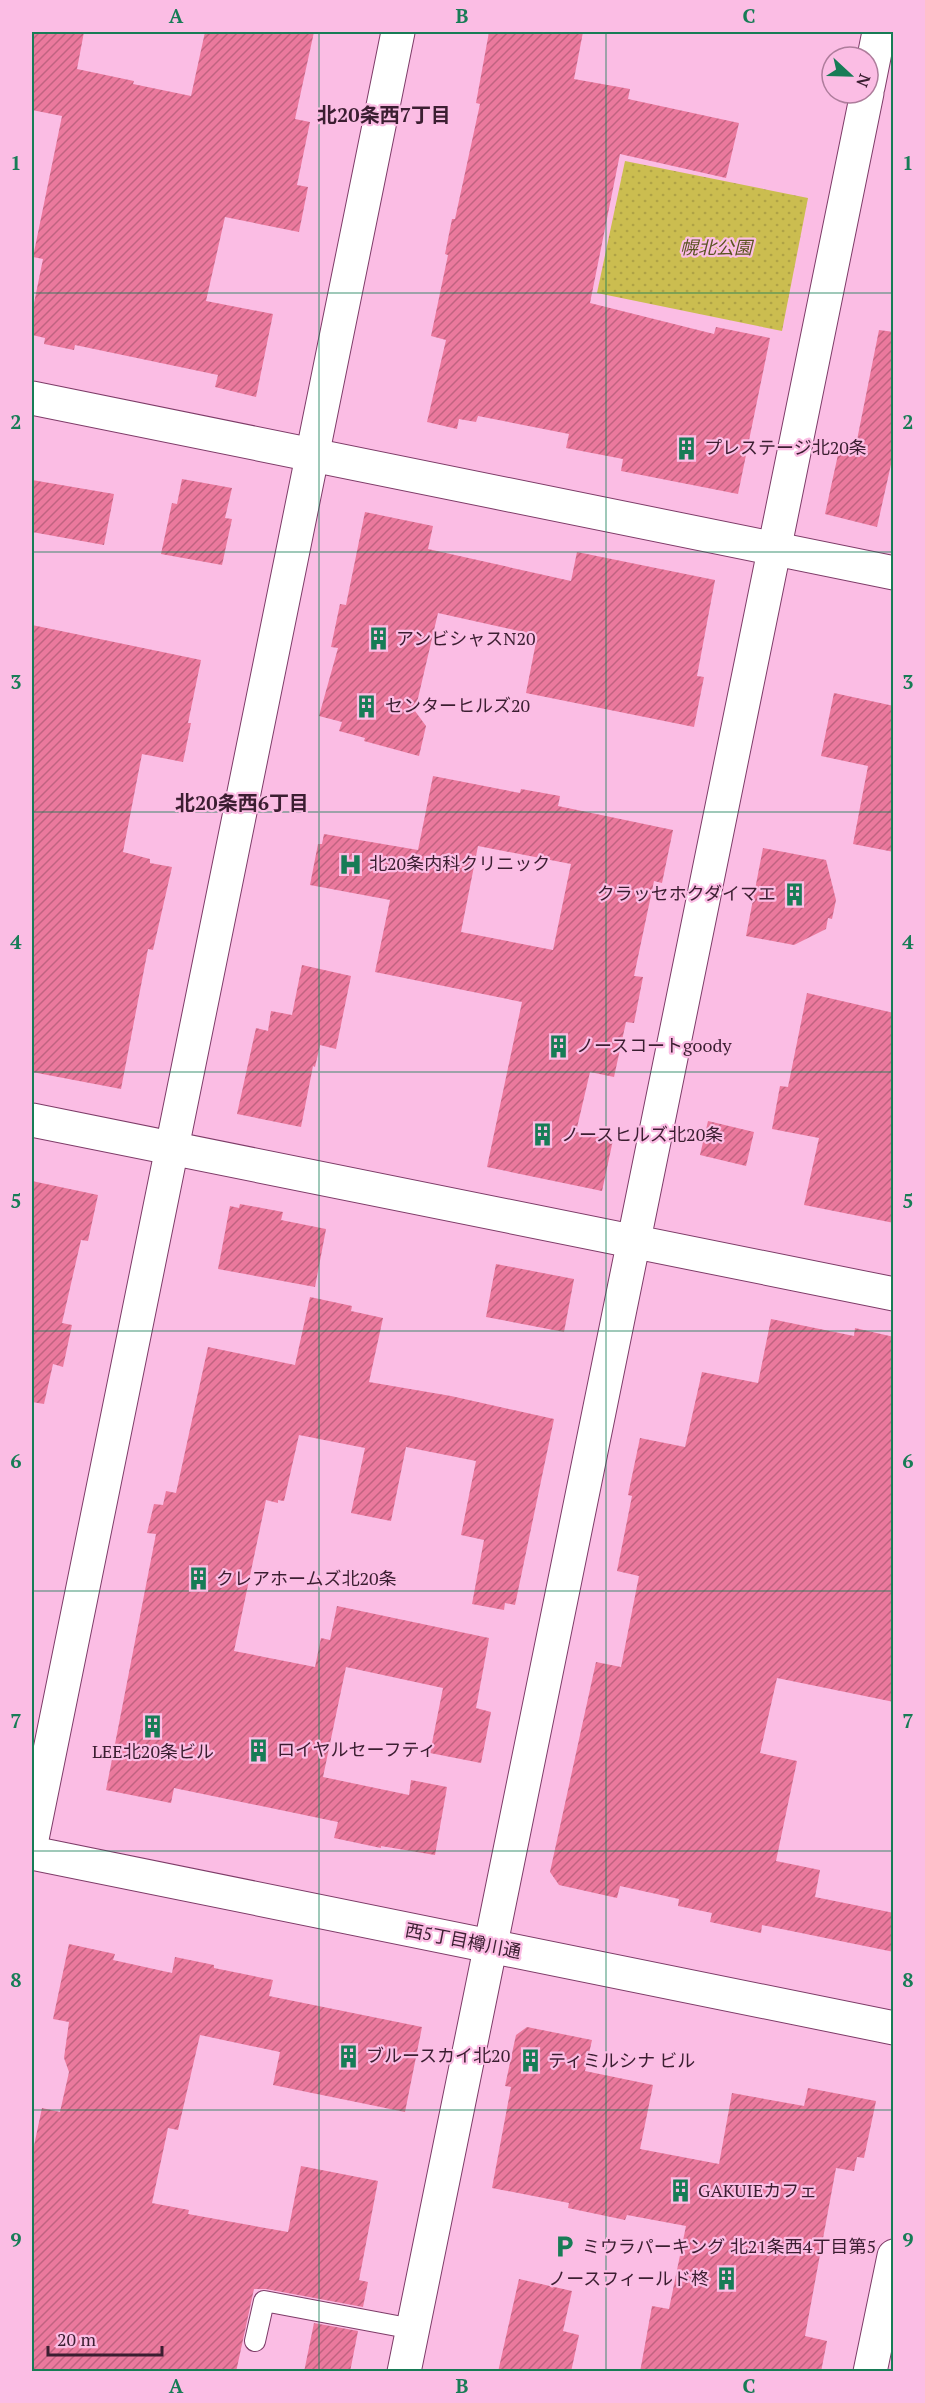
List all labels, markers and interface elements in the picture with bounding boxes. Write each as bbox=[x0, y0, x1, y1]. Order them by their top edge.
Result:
text: A bbox=[169, 2, 184, 29]
text: B bbox=[456, 2, 469, 29]
text: C bbox=[742, 2, 756, 29]
north arrow bbox=[820, 45, 880, 105]
text: N bbox=[851, 71, 876, 90]
district label: 北20条西7丁目 bbox=[317, 101, 451, 128]
text: 1 bbox=[10, 149, 22, 176]
text: 1 bbox=[902, 149, 914, 176]
park label: 幌北公園 bbox=[680, 235, 755, 259]
text: 2 bbox=[10, 408, 22, 435]
text: 2 bbox=[902, 408, 914, 435]
building icon: プレステージ北20条 bbox=[673, 435, 699, 461]
place label: プレステージ北20条 bbox=[704, 435, 867, 459]
building icon: アンビシャスN20 bbox=[365, 626, 391, 652]
place label: アンビシャスN20 bbox=[396, 626, 536, 650]
text: 3 bbox=[10, 668, 22, 695]
text: 3 bbox=[902, 668, 914, 695]
building icon: センターヒルズ20 bbox=[354, 693, 380, 719]
place label: センターヒルズ20 bbox=[385, 693, 530, 717]
district label: 北20条西6丁目 bbox=[175, 789, 309, 816]
hospital icon: 北20条内科クリニック bbox=[338, 851, 364, 877]
place label: 北20条内科クリニック bbox=[369, 851, 550, 875]
place label: クラッセホクダイマエ bbox=[597, 881, 776, 905]
building icon: クラッセホクダイマエ bbox=[781, 881, 807, 907]
text: 4 bbox=[10, 928, 22, 955]
text: 4 bbox=[902, 928, 914, 955]
building icon: ノースコートgoody bbox=[545, 1033, 571, 1059]
place label: ノースコートgoody bbox=[576, 1033, 732, 1057]
building icon: ノースヒルズ北20条 bbox=[530, 1122, 556, 1148]
place label: ノースヒルズ北20条 bbox=[561, 1122, 723, 1146]
text: 5 bbox=[10, 1187, 22, 1214]
text: 5 bbox=[902, 1187, 914, 1214]
text: 6 bbox=[10, 1447, 22, 1474]
text: 6 bbox=[902, 1447, 914, 1474]
building icon: クレアホームズ北20条 bbox=[185, 1566, 211, 1592]
place label: クレアホームズ北20条 bbox=[216, 1566, 397, 1590]
text: 7 bbox=[10, 1707, 22, 1734]
text: 7 bbox=[902, 1707, 914, 1734]
building icon: LEE北20条ビル bbox=[140, 1713, 166, 1739]
building icon: ロイヤルセーフティ bbox=[246, 1737, 272, 1763]
place label: ロイヤルセーフティ bbox=[277, 1737, 436, 1761]
place label: LEE北20条ビル bbox=[92, 1739, 214, 1763]
street label: 西5丁目樽川通 bbox=[403, 1917, 523, 1963]
text: 8 bbox=[10, 1966, 22, 1993]
text: 8 bbox=[902, 1966, 914, 1993]
building icon: ブルースカイ北20 bbox=[335, 2043, 361, 2069]
place label: ブルースカイ北20 bbox=[366, 2043, 510, 2067]
building icon: ティミルシナ ビル bbox=[517, 2048, 543, 2074]
place label: ティミルシナ ビル bbox=[548, 2048, 695, 2072]
building icon: GAKUIEカフェ bbox=[667, 2178, 693, 2204]
place label: GAKUIEカフェ bbox=[698, 2178, 817, 2202]
text: 9 bbox=[10, 2226, 22, 2253]
text: 9 bbox=[902, 2226, 914, 2253]
parking icon: ミウラパーキング 北21条西4丁目第5 bbox=[551, 2234, 577, 2260]
place label: ミウラパーキング 北21条西4丁目第5 bbox=[582, 2234, 876, 2258]
place label: ノースフィールド柊 bbox=[548, 2266, 709, 2290]
building icon: ノースフィールド柊 bbox=[714, 2266, 740, 2292]
scale bar bbox=[48, 2319, 162, 2357]
text: 20 m bbox=[57, 2327, 97, 2351]
text: A bbox=[169, 2372, 184, 2399]
text: B bbox=[456, 2372, 469, 2399]
text: C bbox=[742, 2372, 756, 2399]

